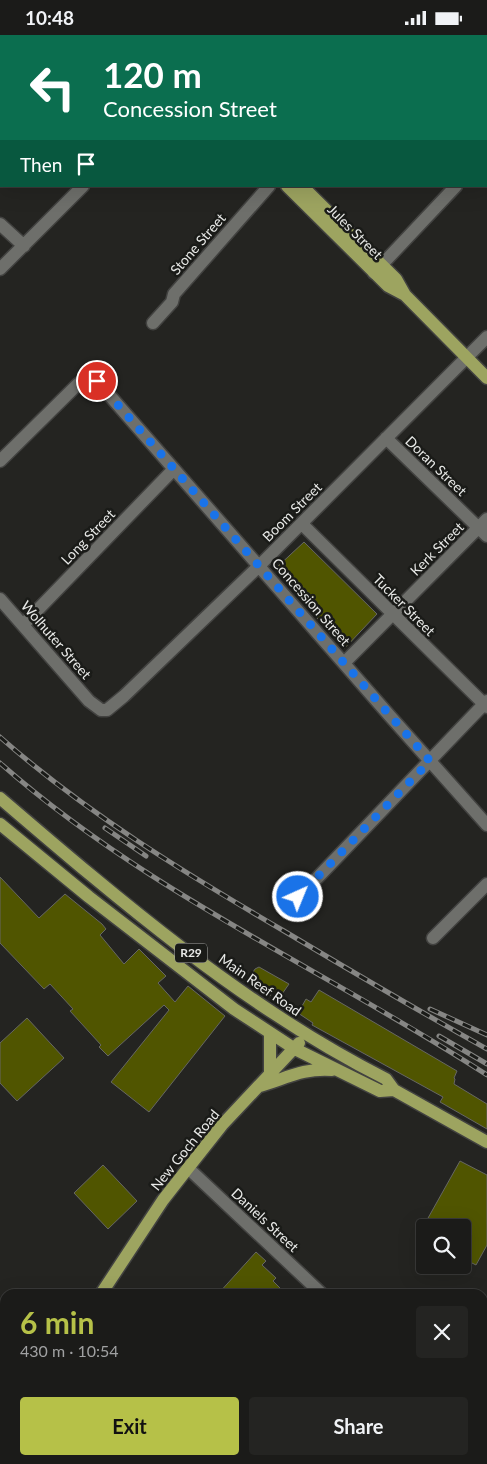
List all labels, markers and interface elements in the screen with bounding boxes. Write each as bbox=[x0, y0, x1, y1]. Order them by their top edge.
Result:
text: 10:48 bbox=[25, 6, 74, 29]
text: 120 m bbox=[103, 53, 202, 95]
icon: left bbox=[20, 55, 85, 120]
text: Concession Street bbox=[103, 95, 277, 122]
icon: arrive bbox=[72, 150, 100, 178]
text: Then bbox=[20, 153, 62, 176]
street label: Jules Street bbox=[324, 201, 386, 263]
street label: Stone Street bbox=[166, 209, 229, 278]
pin bbox=[76, 360, 118, 402]
icon: arrive bbox=[83, 367, 111, 395]
street label: Doran Street bbox=[402, 432, 471, 499]
street label: Boom Street bbox=[258, 478, 325, 545]
street label: Long Street bbox=[57, 506, 118, 568]
street label: Kerk Street bbox=[406, 518, 467, 579]
street label: Concession Street bbox=[269, 554, 354, 649]
street label: Tucker Street bbox=[370, 570, 439, 639]
street label: Wolhuter Street bbox=[18, 597, 95, 682]
position arrow bbox=[271, 870, 323, 922]
road number: R29 bbox=[175, 943, 207, 963]
street label: Main Reef Road bbox=[216, 950, 305, 1019]
street label: New Goch Road bbox=[147, 1106, 222, 1194]
street label: Daniels Street bbox=[228, 1184, 303, 1255]
map controls bbox=[416, 1219, 471, 1274]
button: search bbox=[416, 1219, 471, 1274]
text: 6 min bbox=[20, 1304, 94, 1340]
button: close bbox=[416, 1306, 468, 1358]
text: 430 m · 10:54 bbox=[20, 1341, 119, 1360]
button: Exit bbox=[20, 1397, 239, 1455]
button: Share bbox=[249, 1397, 468, 1455]

